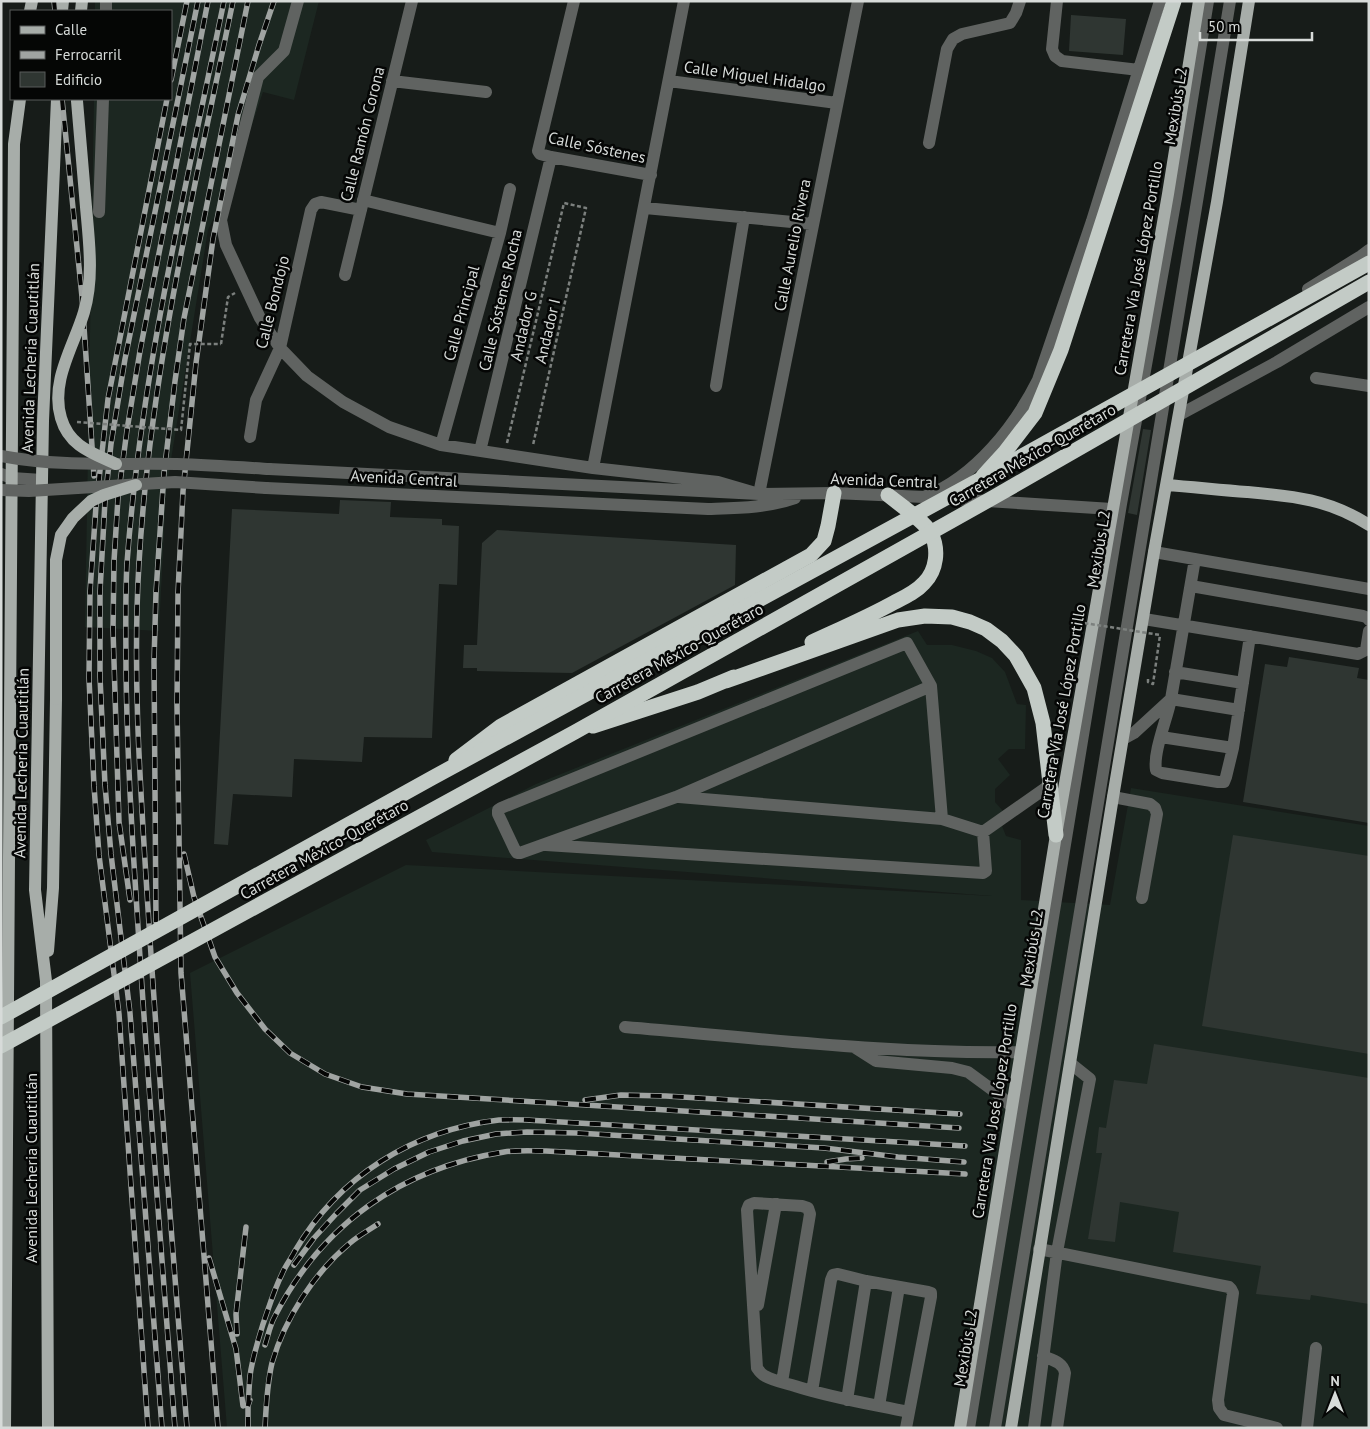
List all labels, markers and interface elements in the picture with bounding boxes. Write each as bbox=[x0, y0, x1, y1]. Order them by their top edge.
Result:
legend bbox=[10, 10, 172, 100]
scale bar bbox=[1200, 10, 1312, 42]
text: 50 m bbox=[1208, 17, 1241, 36]
text: Calle bbox=[55, 20, 87, 39]
text: Ferrocarril bbox=[55, 45, 122, 64]
street label: Calle Miguel Hidalgo bbox=[683, 56, 827, 96]
street label: Calle Ramón Corona bbox=[336, 64, 388, 204]
street label: Mexibús L2 bbox=[1159, 66, 1191, 146]
text: Edificio bbox=[55, 70, 102, 89]
street label: Calle Sóstenes bbox=[546, 127, 648, 167]
street label: Carretera Vía José López Portillo bbox=[1109, 159, 1167, 377]
street label: Calle Aurelio Rivera bbox=[769, 177, 815, 313]
street label: Calle Sóstenes Rocha bbox=[474, 227, 526, 373]
street label: Calle Bondojo bbox=[251, 253, 293, 351]
street label: Avenida Lecheria Cuautitlán bbox=[17, 263, 43, 453]
street label: Calle Principal bbox=[439, 263, 483, 363]
street label: Andador G bbox=[505, 289, 541, 363]
street label: Andador I bbox=[530, 296, 564, 366]
street label: Carretera México-Querétaro bbox=[945, 399, 1119, 511]
street label: Avenida Central bbox=[350, 465, 458, 491]
street label: Avenida Central bbox=[830, 468, 938, 492]
street label: Mexibús L2 bbox=[1082, 509, 1114, 589]
street label: Carretera México-Querétaro bbox=[591, 598, 767, 708]
street label: Carretera Vía José López Portillo bbox=[1032, 602, 1090, 820]
street label: Avenida Lecheria Cuautitlán bbox=[9, 668, 33, 858]
street label: Carretera México-Querétaro bbox=[236, 794, 412, 904]
street label: Mexibús L2 bbox=[1015, 908, 1047, 988]
street label: Carretera Vía José López Portillo bbox=[967, 1002, 1021, 1220]
street label: Avenida Lecheria Cuautitlán bbox=[21, 1073, 41, 1263]
street label: Mexibús L2 bbox=[949, 1308, 981, 1388]
north arrow bbox=[1310, 1369, 1360, 1419]
text: N bbox=[1330, 1372, 1340, 1390]

